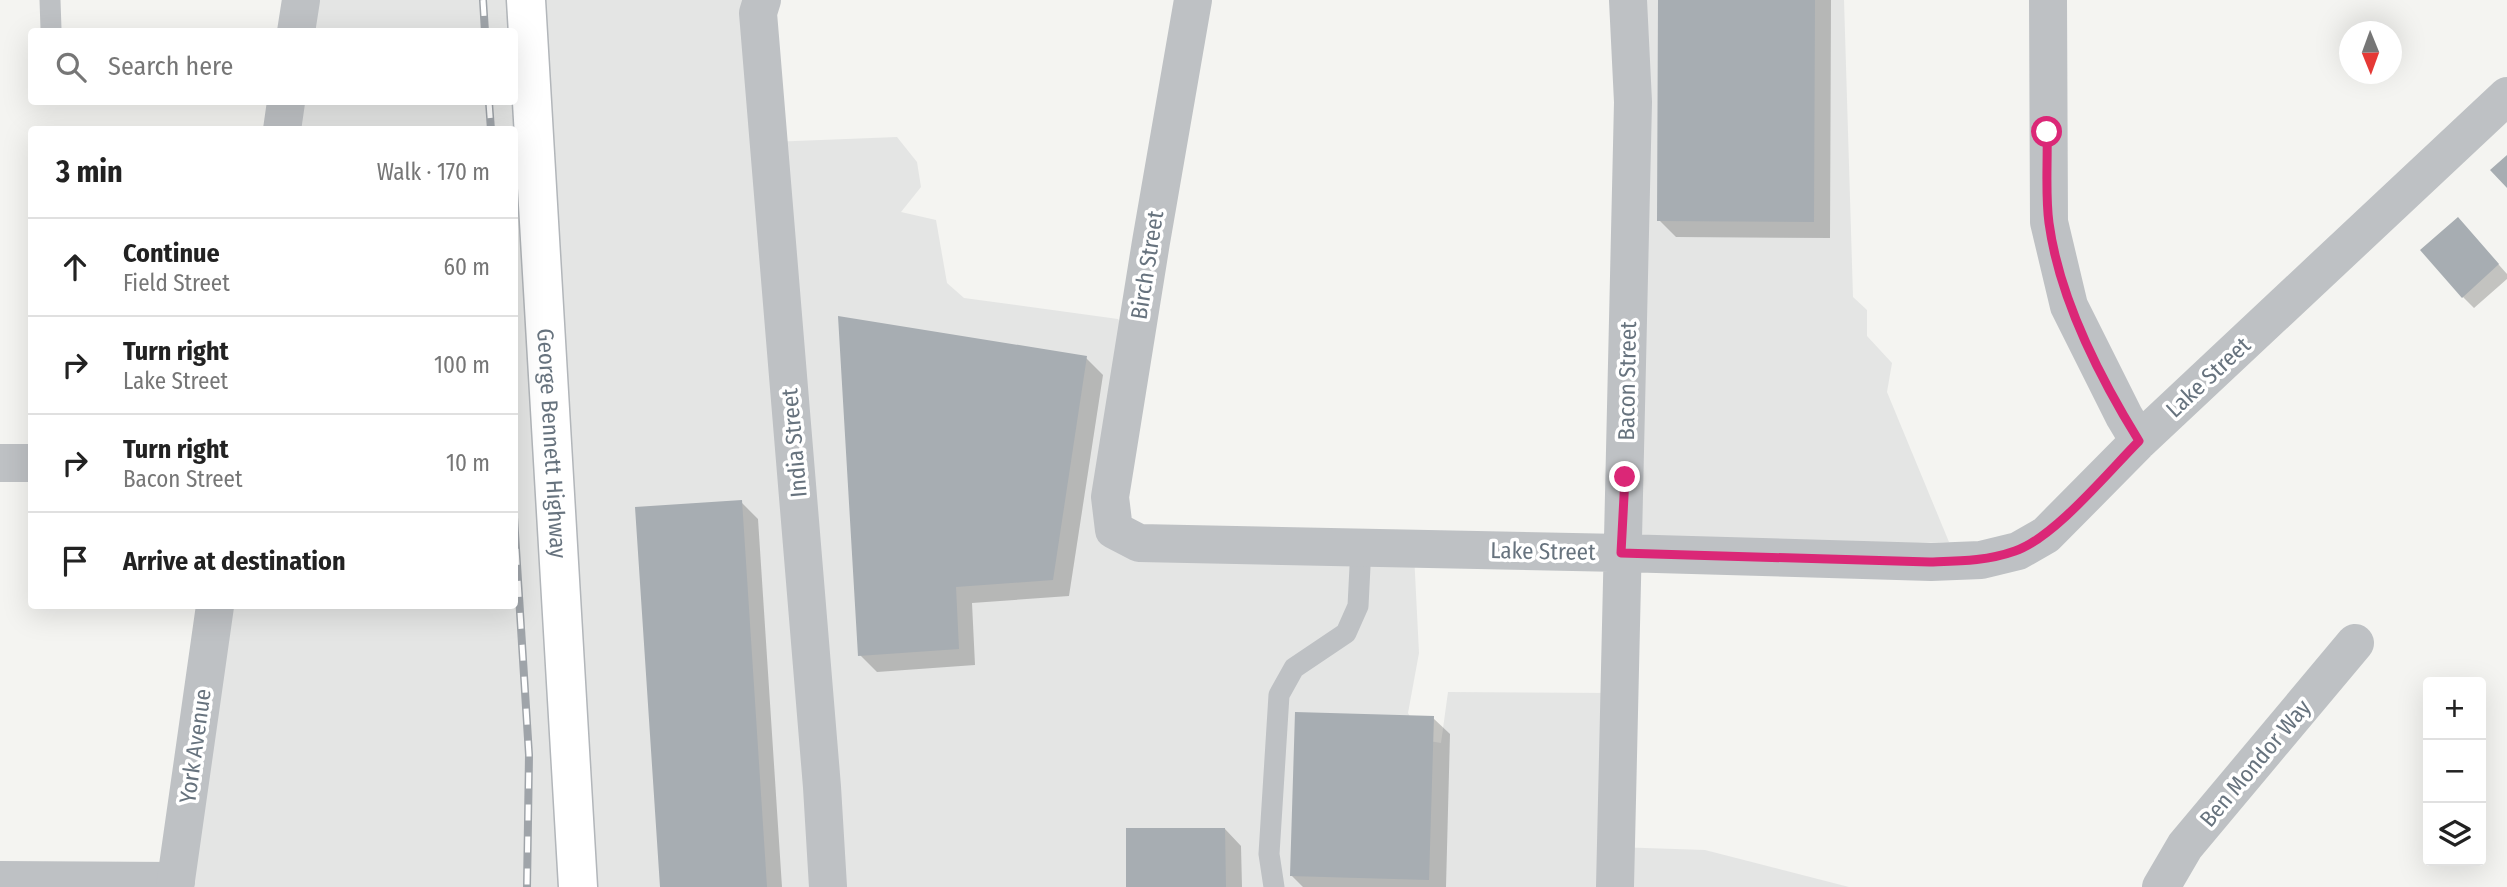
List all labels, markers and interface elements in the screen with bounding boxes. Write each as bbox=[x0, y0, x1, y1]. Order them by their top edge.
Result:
north arrow bbox=[2339, 21, 2402, 84]
search box bbox=[28, 28, 518, 105]
icon: search bbox=[52, 48, 90, 86]
text: Search here bbox=[108, 51, 233, 82]
route start bbox=[2031, 116, 2062, 147]
text: 3 min bbox=[56, 154, 123, 190]
text: Walk · 170 m bbox=[377, 158, 490, 186]
street label: Birch Street bbox=[1125, 208, 1169, 321]
text: Continue bbox=[123, 238, 220, 269]
icon: ahead bbox=[56, 248, 94, 286]
text: 60 m bbox=[444, 253, 490, 281]
text: Field Street bbox=[123, 269, 230, 297]
street label: Bacon Street bbox=[1612, 321, 1642, 441]
street label: George Bennett Highway bbox=[531, 327, 573, 560]
street label: Lake Street bbox=[2160, 331, 2256, 423]
text: Turn right bbox=[123, 336, 229, 367]
icon: right bbox=[56, 346, 94, 384]
text: 100 m bbox=[434, 351, 490, 379]
text: Lake Street bbox=[123, 367, 228, 395]
street label: India Street bbox=[775, 387, 813, 499]
text: Turn right bbox=[123, 434, 229, 465]
icon: right bbox=[56, 444, 94, 482]
text: 10 m bbox=[446, 449, 490, 477]
route end bbox=[1609, 461, 1640, 492]
text: Bacon Street bbox=[123, 465, 242, 493]
street label: Lake Street bbox=[1490, 536, 1596, 566]
icon: arrive bbox=[56, 542, 94, 580]
text: Arrive at destination bbox=[123, 546, 346, 577]
map controls bbox=[2423, 677, 2486, 866]
button: + bbox=[2423, 677, 2486, 740]
street label: York Avenue bbox=[173, 687, 217, 805]
street label: Ben Mondor Way bbox=[2194, 693, 2317, 832]
button: − bbox=[2423, 740, 2486, 803]
button: layers bbox=[2423, 803, 2486, 866]

